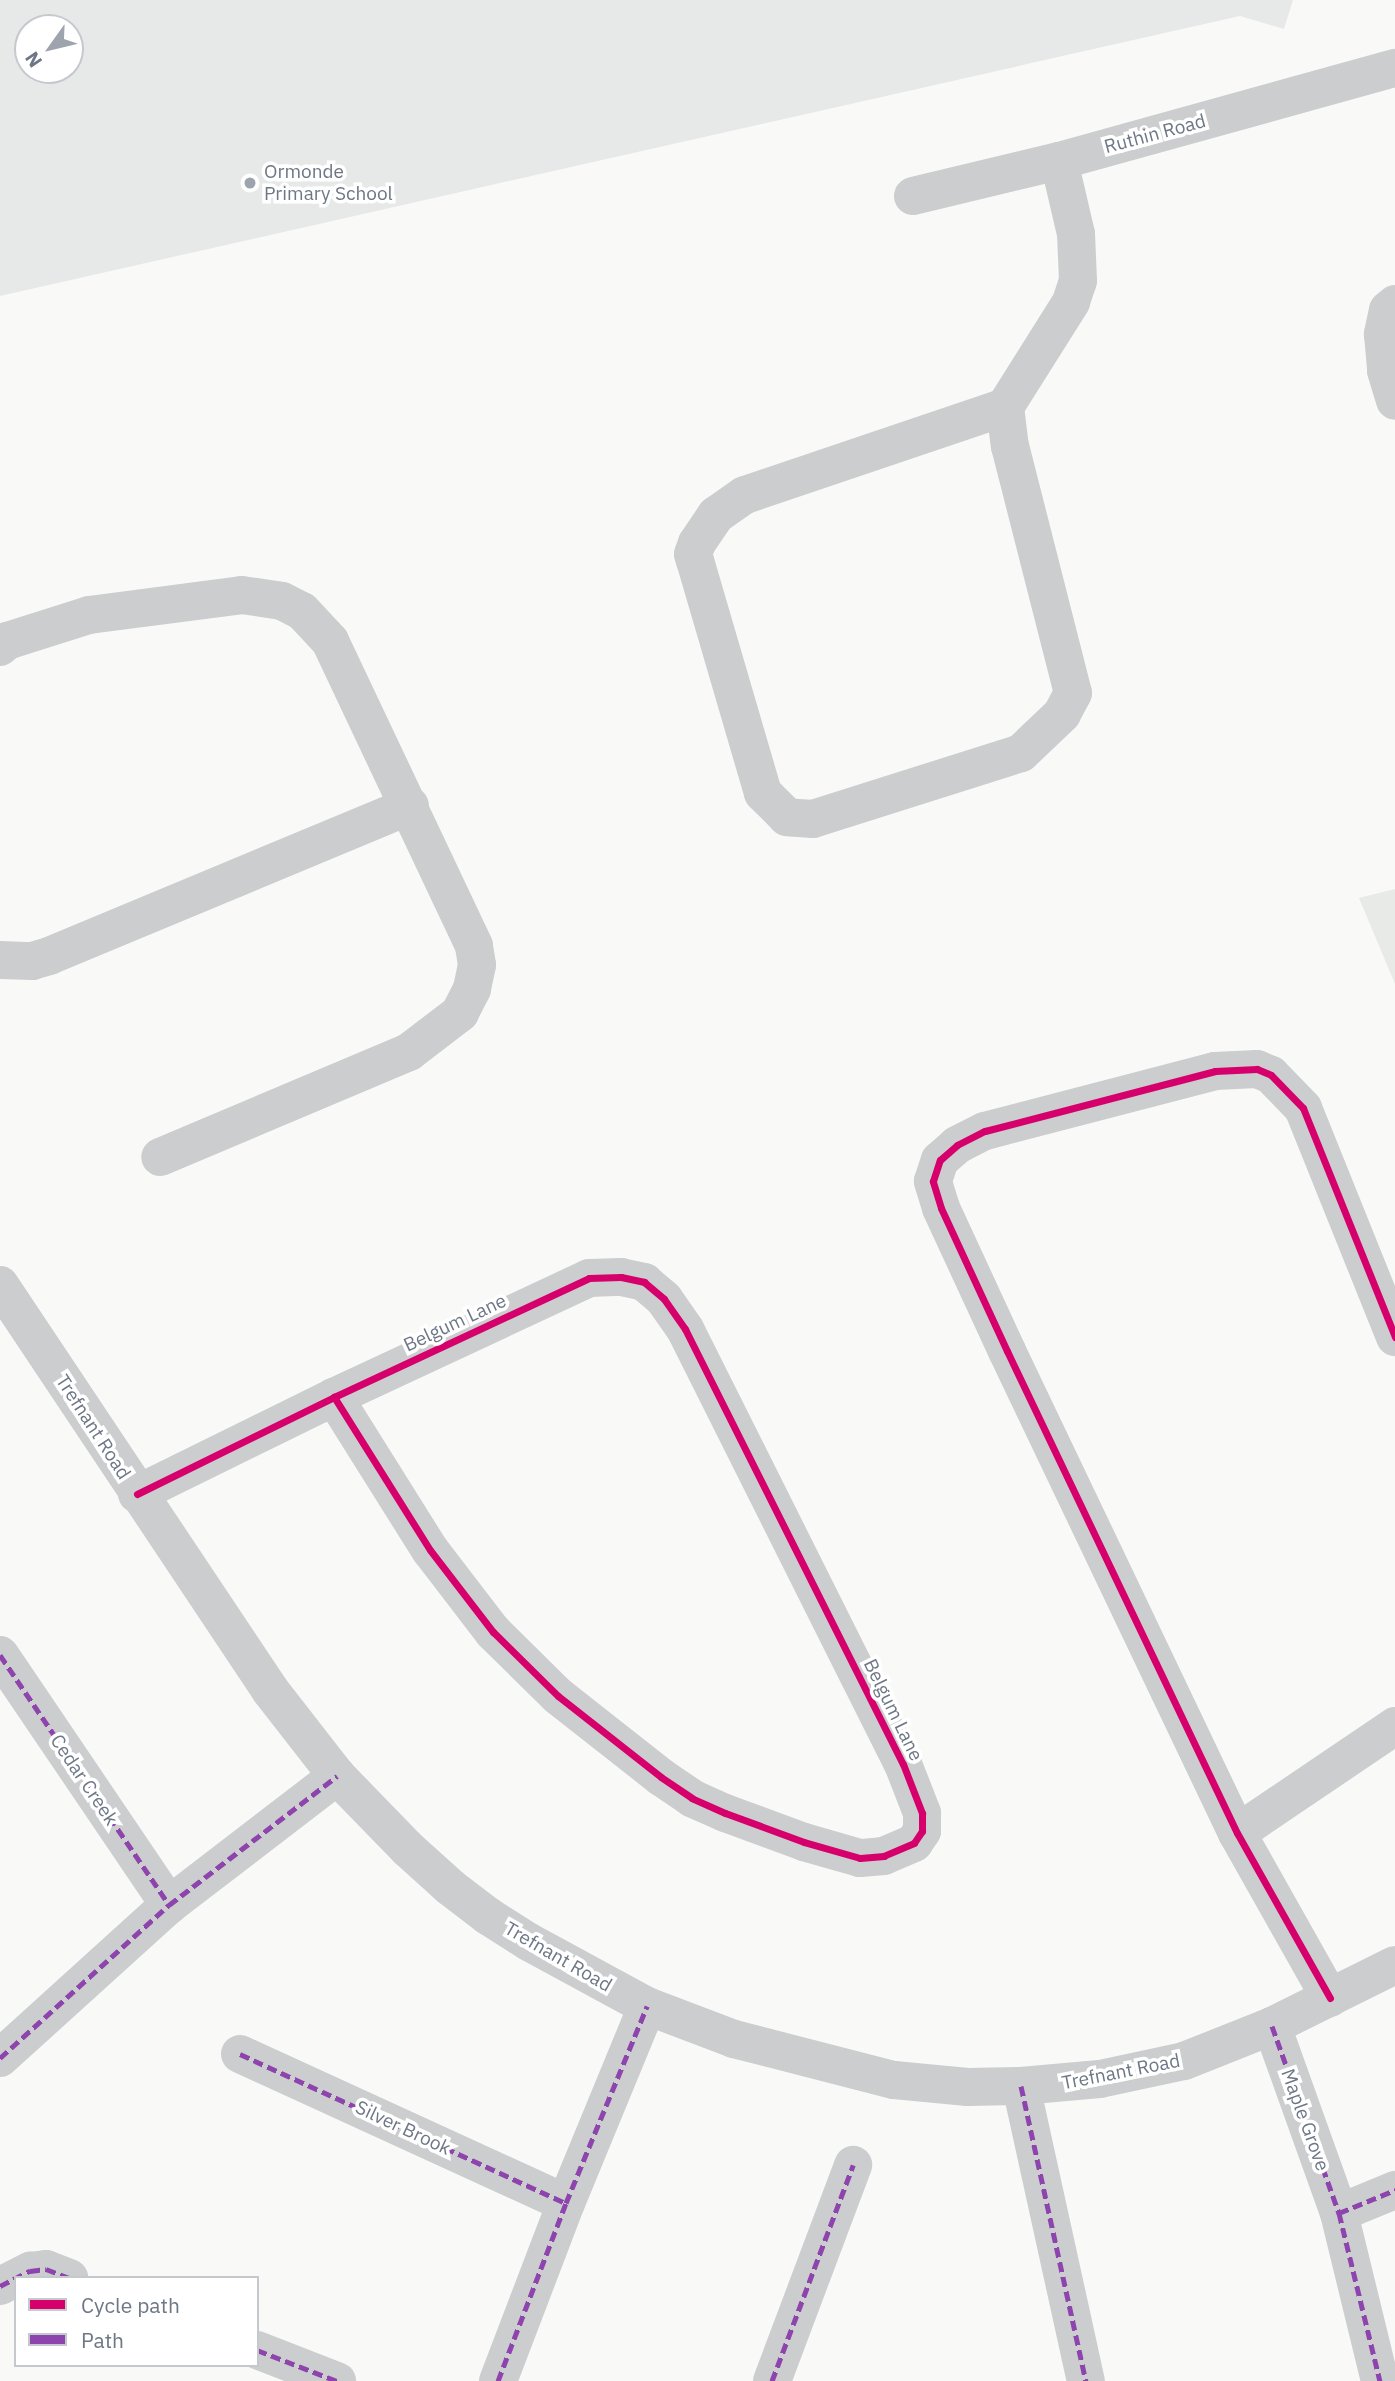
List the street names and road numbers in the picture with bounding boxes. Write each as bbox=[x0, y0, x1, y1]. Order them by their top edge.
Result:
street label: Ruthin Road bbox=[1102, 110, 1208, 158]
street label: Belgum Lane bbox=[400, 1289, 510, 1357]
street label: Trefnant Road bbox=[51, 1370, 135, 1484]
street label: Belgum Lane bbox=[858, 1655, 928, 1765]
street label: Cedar Creek bbox=[45, 1730, 123, 1830]
street label: Trefnant Road bbox=[500, 1917, 616, 1997]
street label: Trefnant Road bbox=[1060, 2049, 1182, 2095]
street label: Maple Grove bbox=[1276, 2066, 1334, 2174]
street label: Silver Brook bbox=[352, 2096, 454, 2160]

